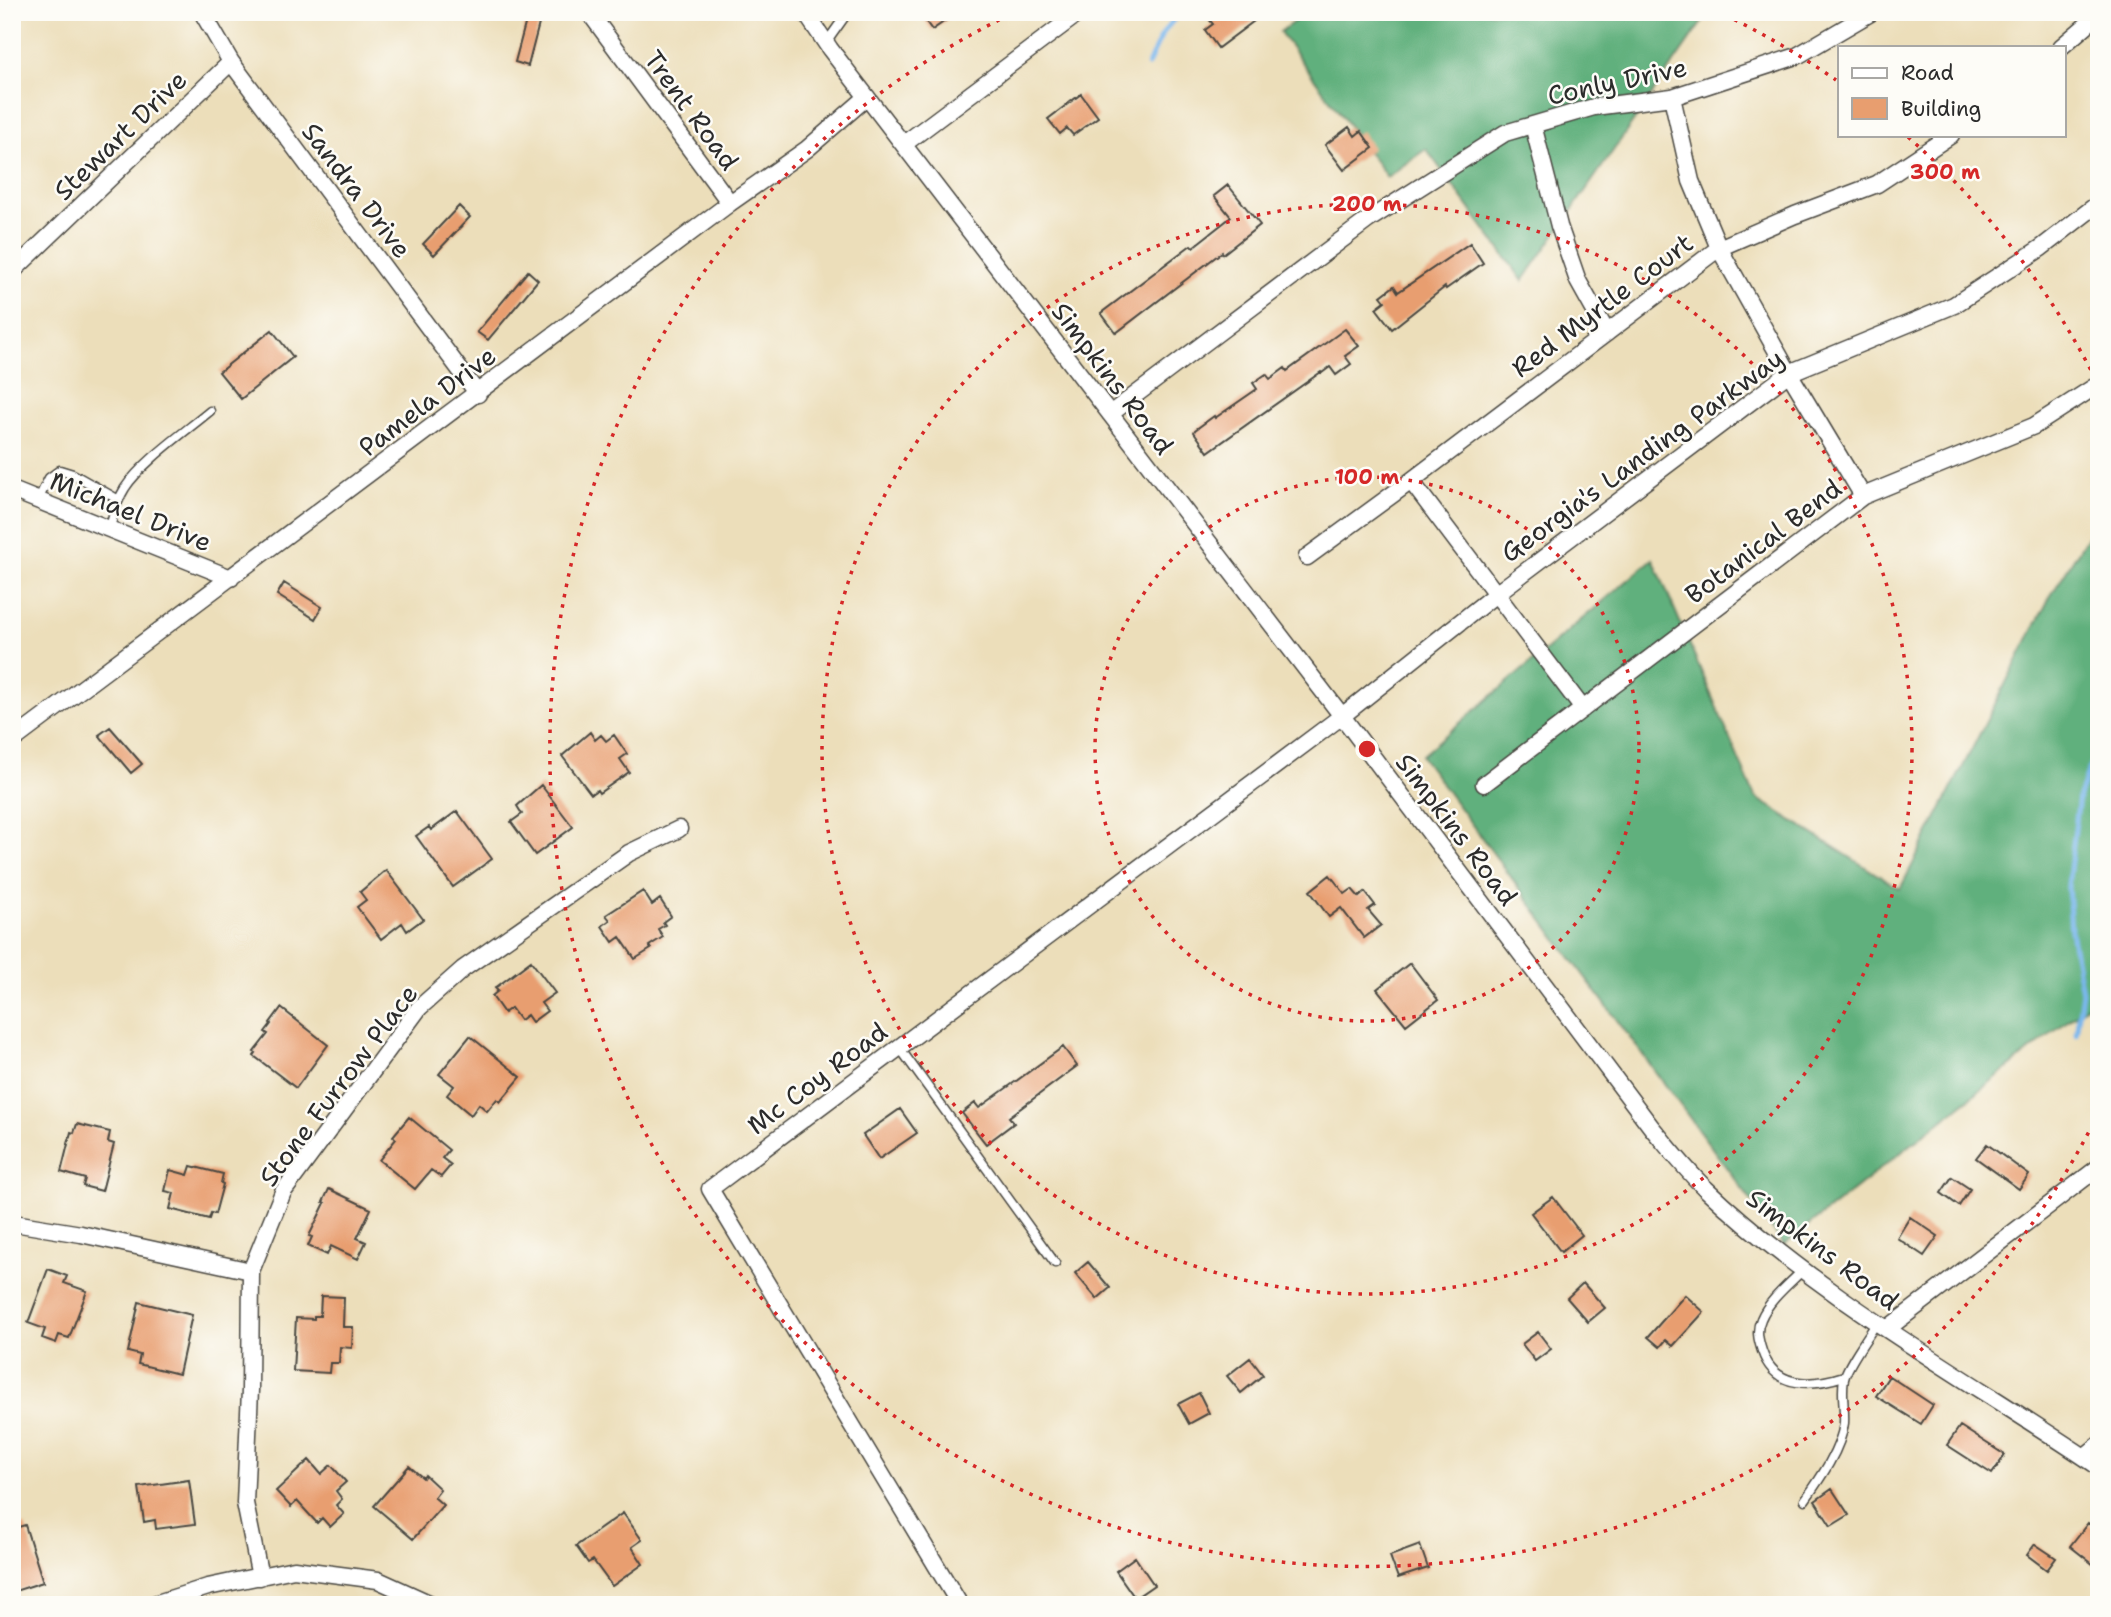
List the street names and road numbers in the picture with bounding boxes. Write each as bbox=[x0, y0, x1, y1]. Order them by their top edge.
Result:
street label: Trent Road bbox=[637, 43, 747, 177]
street label: Conly Drive bbox=[1544, 49, 1690, 113]
street label: Stewart Drive bbox=[46, 62, 194, 208]
street label: Sandra Drive bbox=[294, 115, 420, 265]
street label: Red Myrtle Court bbox=[1504, 225, 1700, 385]
street label: Simpkins Road bbox=[1044, 295, 1182, 461]
street label: Pamela Drive bbox=[351, 338, 503, 464]
street label: Georgia's Landing Parkway bbox=[1493, 340, 1791, 570]
street label: Michael Drive bbox=[45, 463, 217, 559]
street label: Botanical Bend bbox=[1678, 471, 1848, 611]
street label: Simpkins Road bbox=[1388, 746, 1526, 912]
street label: Stone Furrow Place bbox=[251, 977, 425, 1193]
street label: Mc Coy Road bbox=[740, 1014, 894, 1142]
street label: Simpkins Road bbox=[1740, 1180, 1906, 1318]

